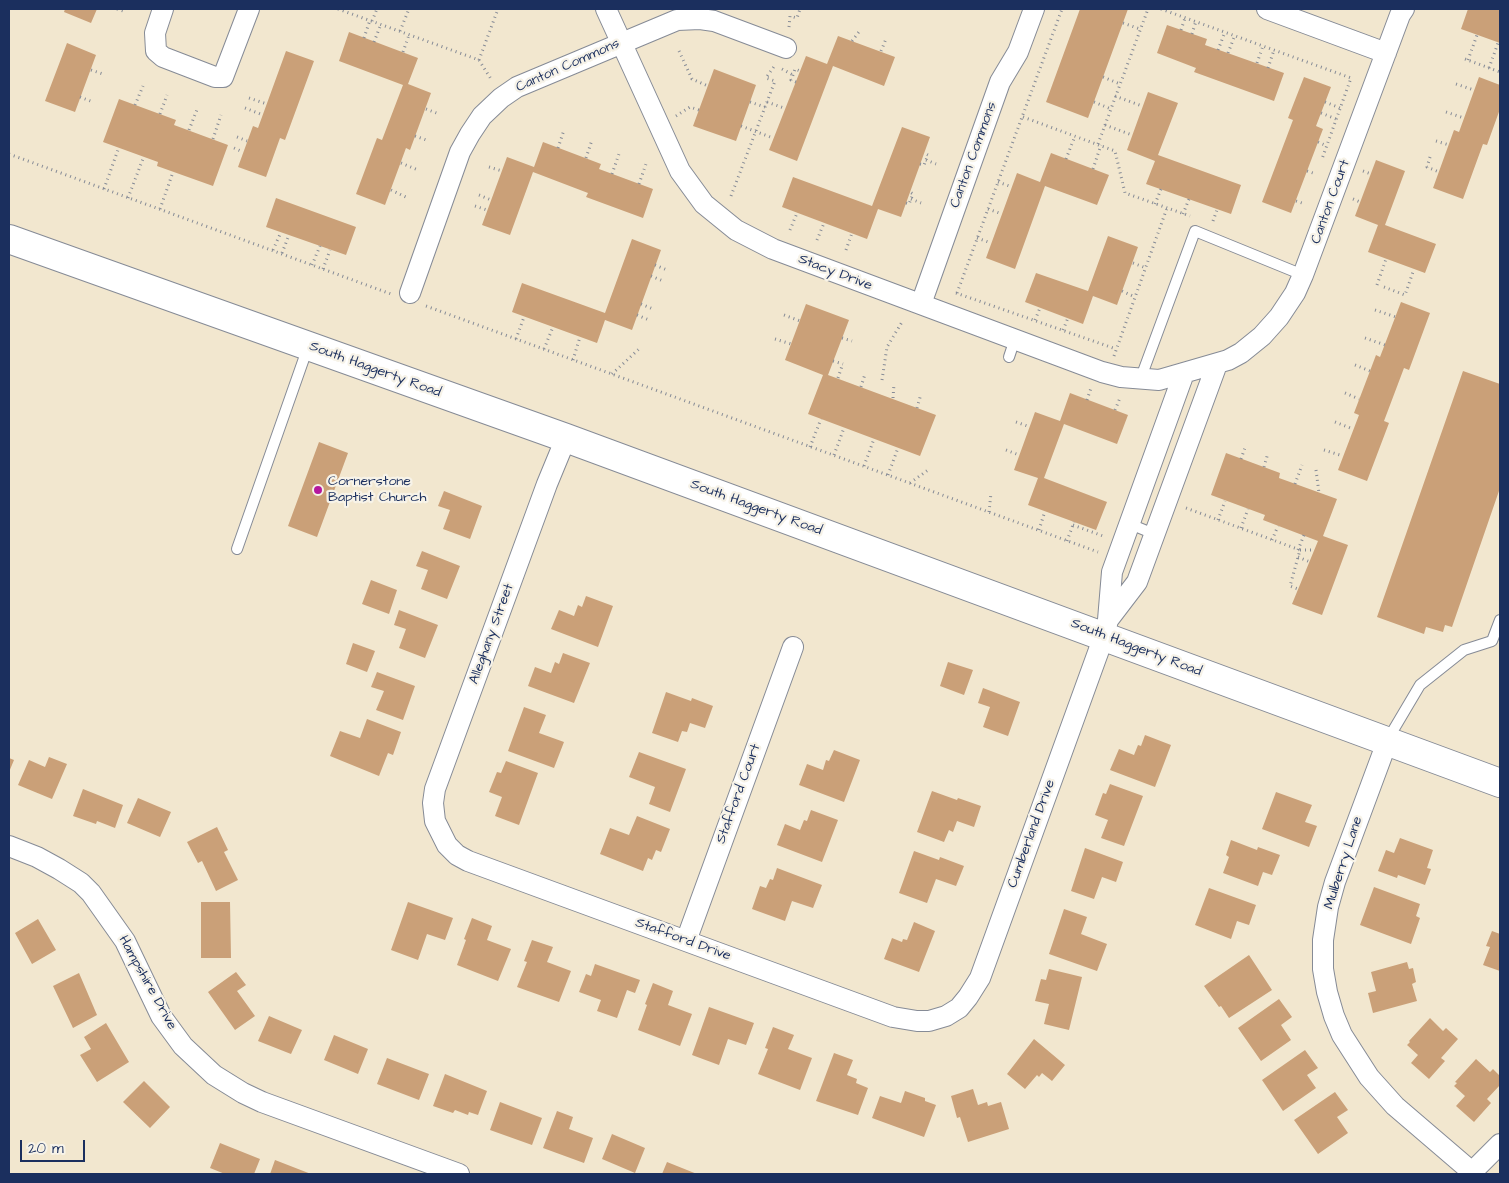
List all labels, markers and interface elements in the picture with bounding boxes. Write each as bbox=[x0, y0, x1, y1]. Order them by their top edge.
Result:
street label: Canton Commons bbox=[514, 36, 622, 96]
street label: Canton Commons bbox=[947, 100, 1001, 210]
street label: Canton Court bbox=[1308, 158, 1354, 246]
street label: Stacy Drive bbox=[796, 251, 874, 295]
street label: South Haggerty Road bbox=[307, 338, 443, 402]
place label: Cornerstone Baptist Church bbox=[328, 474, 426, 507]
street label: South Haggerty Road bbox=[688, 476, 824, 540]
marker: Cornerstone Baptist Church bbox=[312, 484, 324, 496]
street label: Alleghany Street bbox=[466, 581, 518, 687]
street label: South Haggerty Road bbox=[1068, 615, 1204, 681]
street label: Stafford Court bbox=[713, 742, 765, 846]
street label: Cumberland Drive bbox=[1005, 778, 1059, 890]
street label: Mulberry Lane bbox=[1321, 815, 1367, 911]
street label: Stafford Drive bbox=[633, 915, 733, 965]
street label: Hampshire Drive bbox=[114, 933, 180, 1033]
scale bar bbox=[22, 1130, 88, 1162]
text: 20 m bbox=[28, 1138, 64, 1159]

